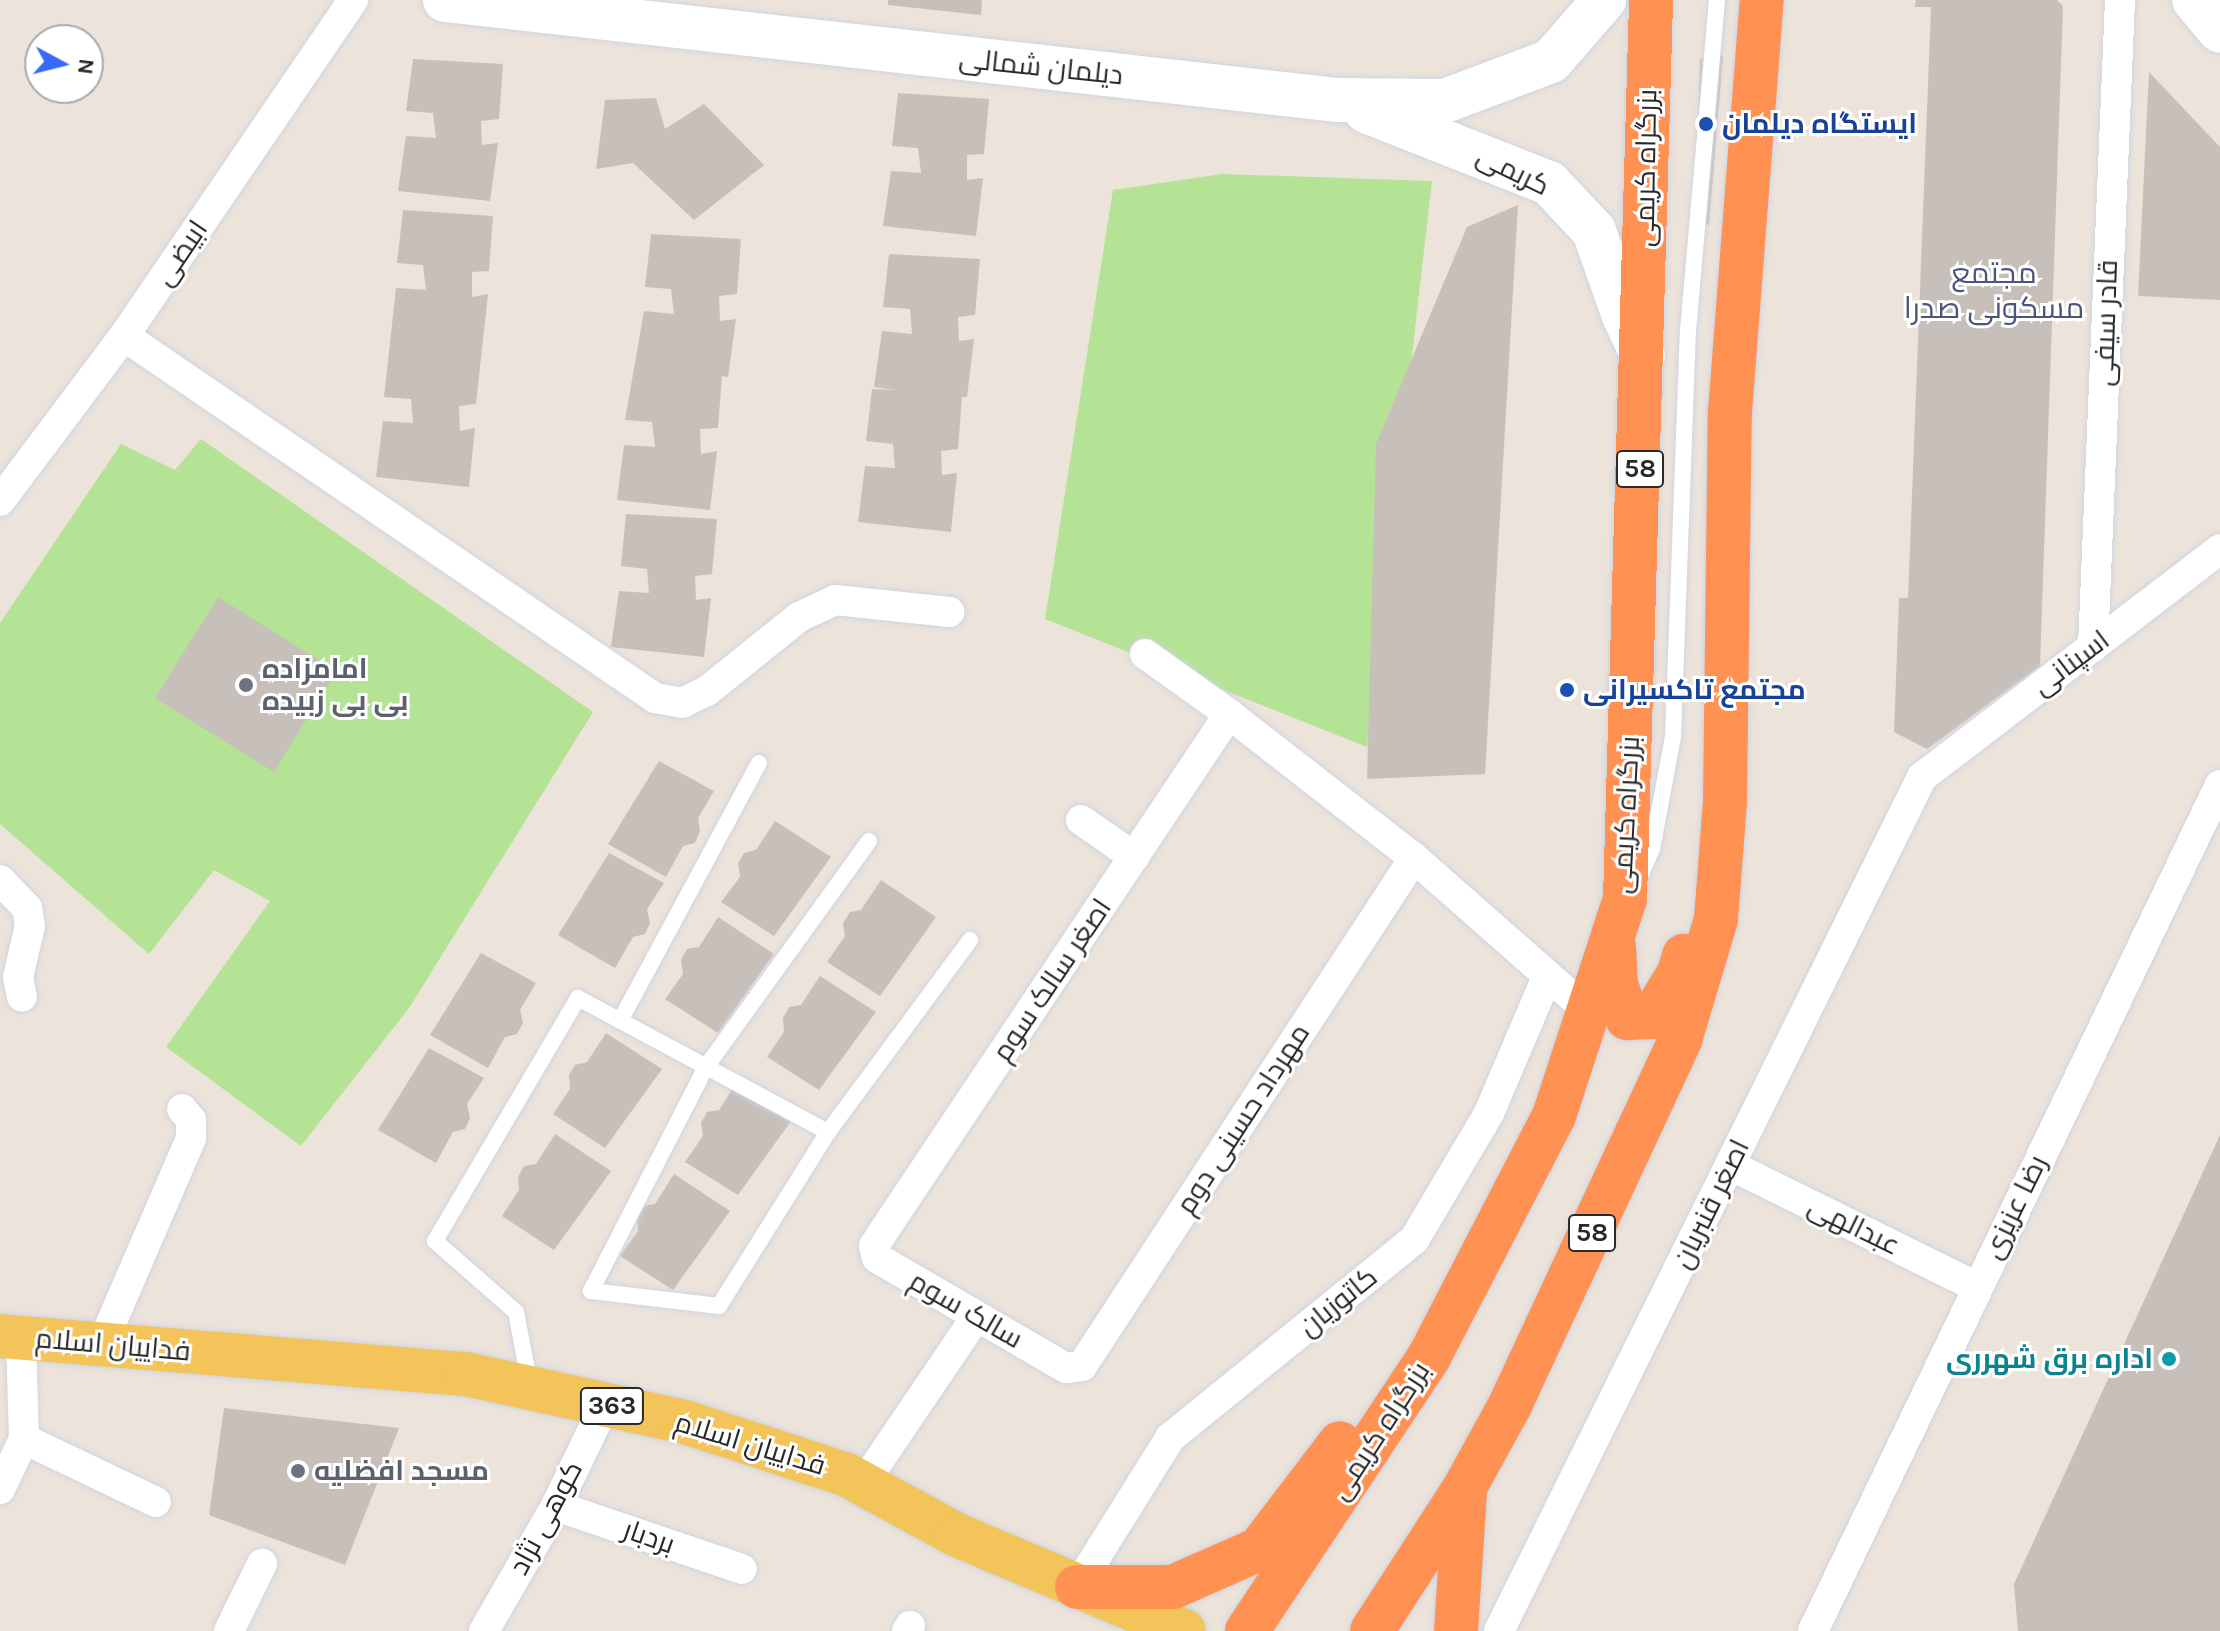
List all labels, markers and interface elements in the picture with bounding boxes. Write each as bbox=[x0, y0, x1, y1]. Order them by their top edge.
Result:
north arrow bbox=[24, 24, 104, 104]
street label: دیلمان شمالی bbox=[957, 42, 1125, 92]
text: N bbox=[72, 57, 100, 76]
street label: بزرگراه کریمی bbox=[1628, 89, 1664, 247]
place label: ایستگاه دیلمان bbox=[1722, 107, 1917, 141]
marker: ایستگاه دیلمان bbox=[1697, 115, 1715, 133]
street label: کریمی bbox=[1471, 139, 1555, 203]
street label: ابیضی bbox=[147, 214, 215, 292]
district label: مجتمع مسکونی صدرا bbox=[1904, 255, 2084, 326]
street label: قادر سیفی bbox=[2087, 259, 2125, 387]
road number: 58 bbox=[1616, 447, 1664, 491]
street label: اسپنانی bbox=[2026, 623, 2116, 703]
place label: امامزاده بی بی زبیده bbox=[262, 652, 408, 718]
place label: مجتمع تاکسیرانی bbox=[1583, 673, 1806, 707]
marker: امامزاده بی بی زبیده bbox=[237, 676, 255, 694]
marker: مجتمع تاکسیرانی bbox=[1558, 681, 1576, 699]
street label: بزرگراه کریمی bbox=[1605, 735, 1647, 895]
street label: اصغر سالک سوم bbox=[985, 892, 1119, 1068]
street label: مهرداد حسینی دوم bbox=[1169, 1018, 1317, 1220]
street label: اصغر قنبریان bbox=[1665, 1134, 1757, 1274]
street label: رضا عزیزی bbox=[1976, 1150, 2054, 1264]
street label: عبدالهی bbox=[1802, 1189, 1906, 1263]
road number: 58 bbox=[1568, 1211, 1616, 1255]
street label: کاتوزیان bbox=[1292, 1260, 1384, 1344]
street label: سالک سوم bbox=[903, 1264, 1029, 1356]
street label: فداییان اسلام bbox=[34, 1321, 192, 1369]
place label: اداره برق شهرری bbox=[1946, 1342, 2153, 1376]
marker: اداره برق شهرری bbox=[2160, 1350, 2178, 1368]
street label: بزرگراه کریمی bbox=[1323, 1356, 1437, 1506]
road number: 363 bbox=[578, 1384, 646, 1428]
street label: فداییان اسلام bbox=[671, 1405, 829, 1483]
place label: مسجد افضلیه bbox=[314, 1454, 489, 1488]
street label: کوهی نژاد bbox=[502, 1455, 590, 1581]
marker: مسجد افضلیه bbox=[289, 1462, 307, 1480]
street label: بردبار bbox=[619, 1513, 679, 1561]

